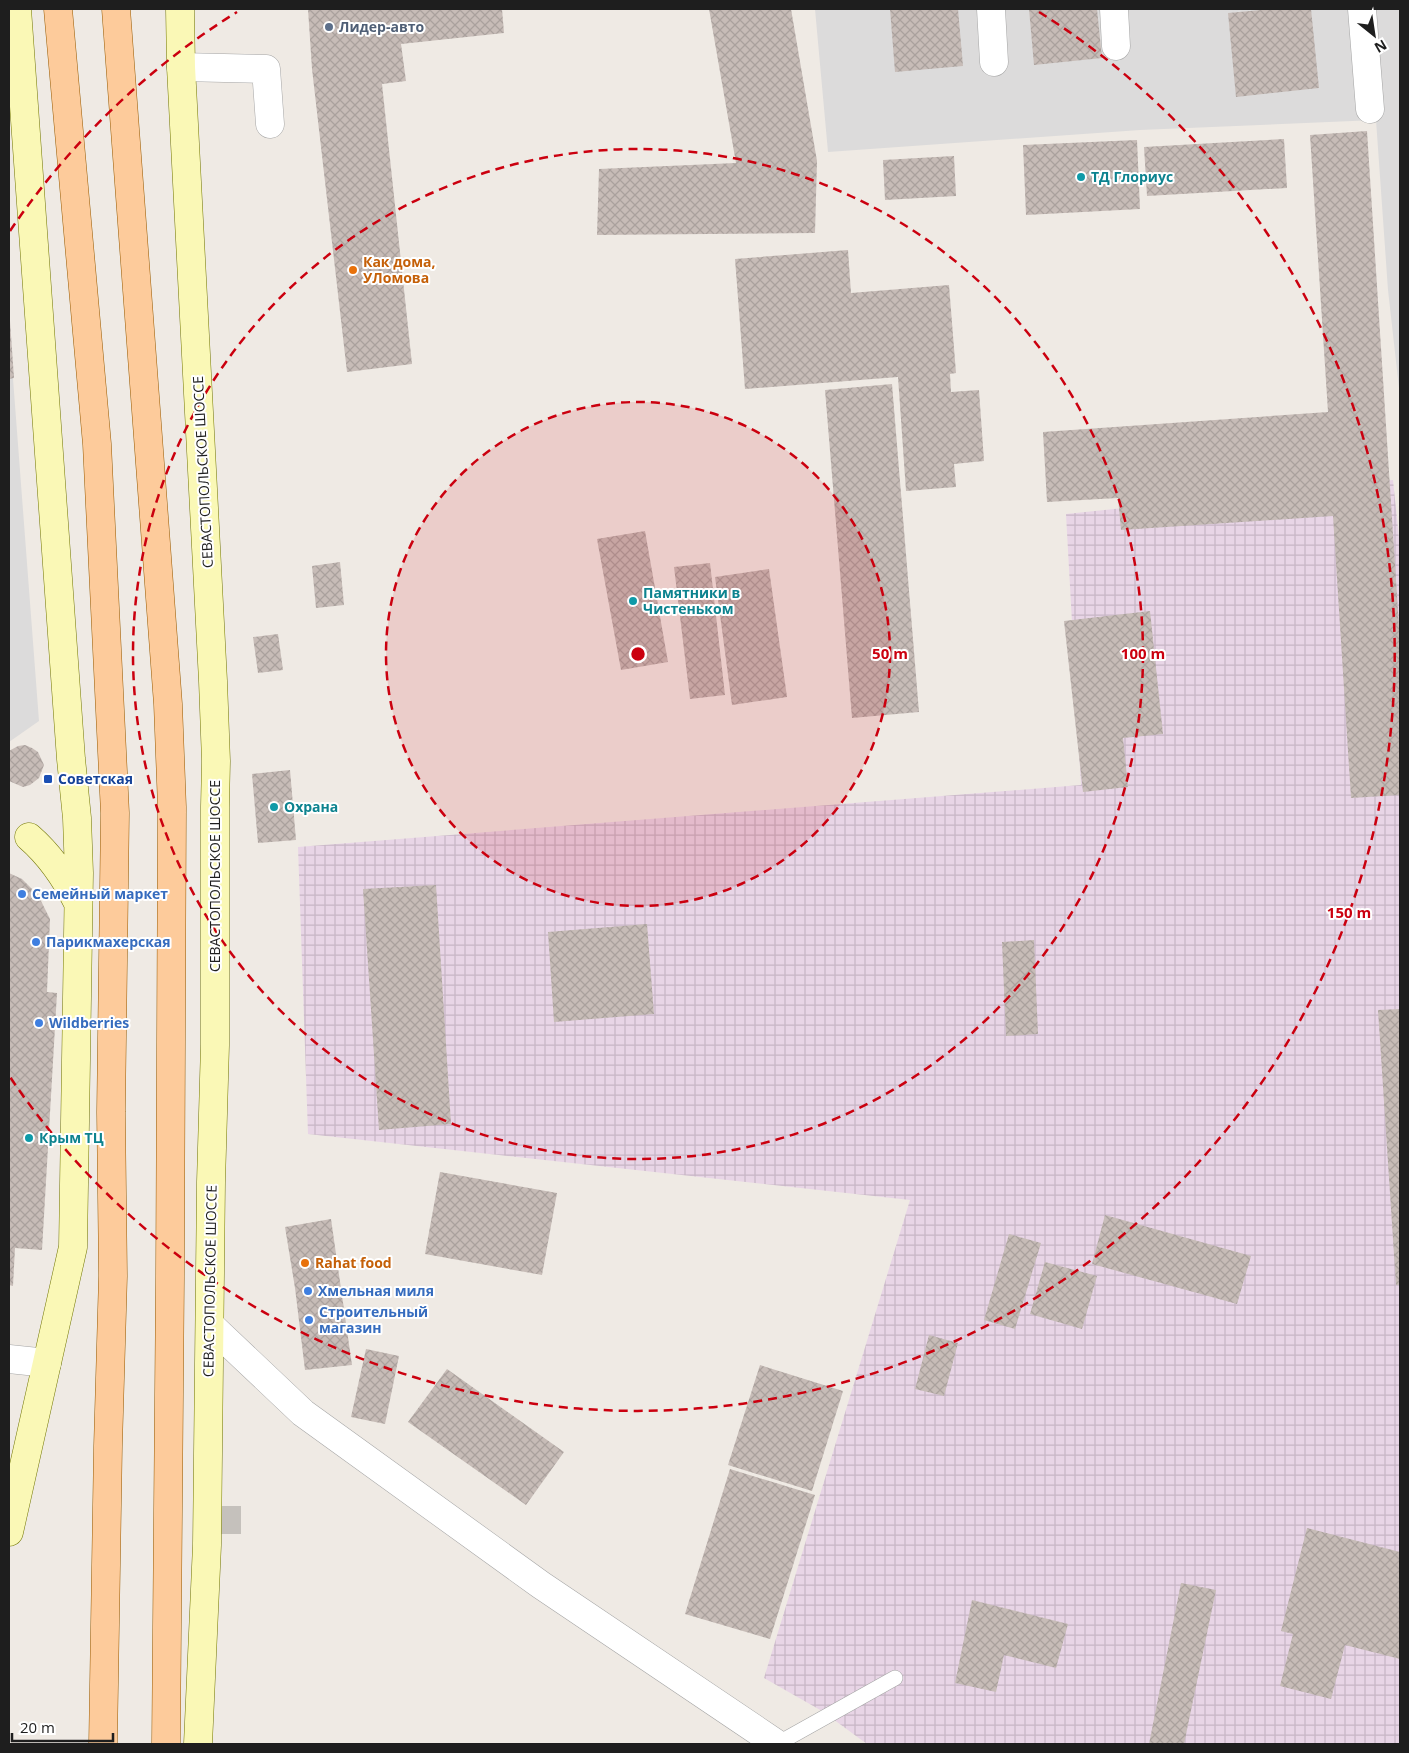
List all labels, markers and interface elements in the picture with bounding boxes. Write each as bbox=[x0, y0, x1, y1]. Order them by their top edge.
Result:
north arrow bbox=[1349, 10, 1399, 60]
place label: Лидер-авто bbox=[339, 17, 424, 36]
marker: Лидер-авто bbox=[323, 21, 335, 33]
text: N bbox=[1371, 36, 1390, 58]
place label: ТД Глориус bbox=[1091, 167, 1173, 186]
marker: ТД Глориус bbox=[1075, 171, 1087, 183]
place label: Как дома, УЛомова bbox=[363, 252, 435, 287]
marker: Как дома, УЛомова bbox=[347, 264, 359, 276]
street label: СЕВАСТОПОЛЬСКОЕ ШОССЕ bbox=[188, 376, 217, 568]
place label: Памятники в Чистеньком bbox=[643, 583, 740, 618]
marker: Памятники в Чистеньком bbox=[627, 595, 639, 607]
text: 50 m bbox=[872, 643, 908, 663]
text: 100 m bbox=[1121, 643, 1165, 663]
centre of rings bbox=[629, 645, 647, 663]
place label: Советская bbox=[58, 769, 133, 788]
marker: Советская bbox=[42, 773, 54, 785]
street label: СЕВАСТОПОЛЬСКОЕ ШОССЕ bbox=[205, 780, 224, 972]
place label: Охрана bbox=[284, 797, 338, 816]
marker: Охрана bbox=[268, 801, 280, 813]
place label: Семейный маркет bbox=[32, 884, 168, 903]
marker: Семейный маркет bbox=[16, 888, 28, 900]
text: 150 m bbox=[1327, 902, 1371, 922]
place label: Парикмахерская bbox=[46, 932, 171, 951]
marker: Парикмахерская bbox=[30, 936, 42, 948]
place label: Wildberries bbox=[49, 1013, 129, 1032]
marker: Wildberries bbox=[33, 1017, 45, 1029]
place label: Крым ТЦ bbox=[39, 1128, 104, 1147]
marker: Крым ТЦ bbox=[23, 1132, 35, 1144]
street label: СЕВАСТОПОЛЬСКОЕ ШОССЕ bbox=[198, 1185, 221, 1377]
place label: Rahat food bbox=[315, 1253, 392, 1272]
marker: Rahat food bbox=[299, 1257, 311, 1269]
place label: Хмельная миля bbox=[318, 1281, 434, 1300]
marker: Хмельная миля bbox=[302, 1285, 314, 1297]
place label: Строительный магазин bbox=[319, 1302, 428, 1337]
marker: Строительный магазин bbox=[303, 1314, 315, 1326]
scale bar bbox=[12, 1710, 114, 1742]
text: 20 m bbox=[20, 1717, 55, 1737]

